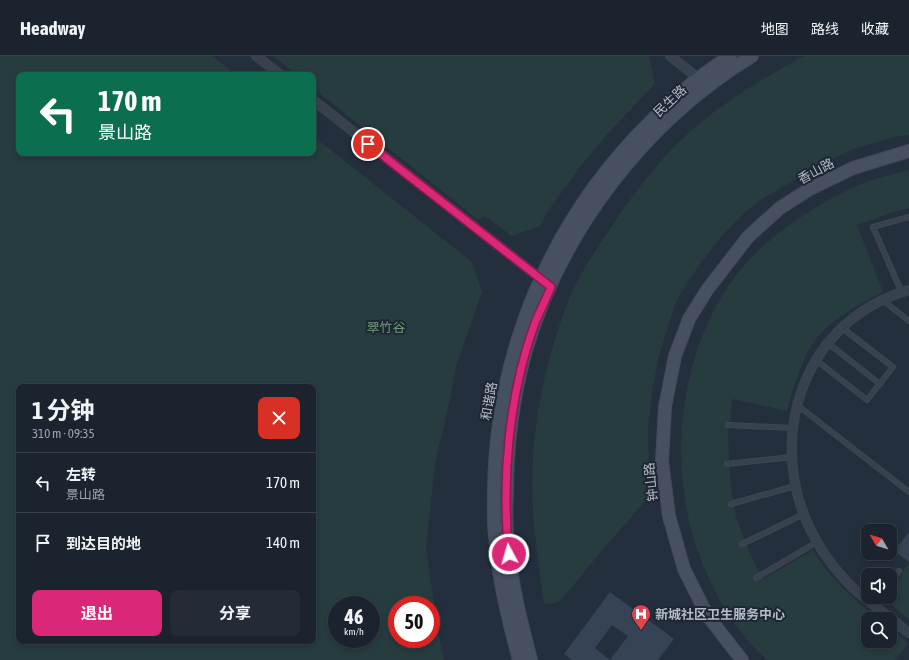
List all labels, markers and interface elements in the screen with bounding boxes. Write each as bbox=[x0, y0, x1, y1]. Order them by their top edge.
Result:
text: Headway bbox=[20, 17, 85, 39]
text: 地图 bbox=[761, 21, 789, 37]
text: 路线 bbox=[811, 21, 839, 37]
text: 收藏 bbox=[861, 21, 889, 37]
street label: 民生路 bbox=[651, 82, 689, 120]
text: 170 m bbox=[98, 85, 161, 117]
icon: left bbox=[32, 88, 84, 140]
text: 景山路 bbox=[98, 122, 152, 143]
pin bbox=[351, 127, 385, 161]
icon: arrive bbox=[357, 133, 379, 155]
street label: 香山路 bbox=[795, 155, 837, 187]
park label: 翠竹谷 bbox=[366, 320, 406, 335]
street label: 和谐路 bbox=[478, 380, 500, 422]
text: 1 分钟 bbox=[32, 397, 95, 424]
button: close bbox=[258, 397, 300, 439]
text: 310 m · 09:35 bbox=[32, 426, 95, 441]
street label: 钟山路 bbox=[642, 462, 660, 502]
text: 左转 bbox=[66, 466, 96, 483]
icon: left bbox=[32, 472, 54, 494]
text: 170 m bbox=[266, 474, 300, 491]
text: 景山路 bbox=[66, 487, 105, 502]
north arrow bbox=[861, 524, 897, 560]
map controls bbox=[861, 524, 897, 648]
icon: arrive bbox=[32, 532, 54, 554]
position arrow bbox=[488, 533, 530, 575]
text: 140 m bbox=[266, 534, 300, 551]
text: 到达目的地 bbox=[66, 535, 141, 552]
button: sound bbox=[861, 568, 897, 604]
button: 退出 bbox=[32, 590, 162, 636]
button: 分享 bbox=[170, 590, 300, 636]
speed limit sign: 50 bbox=[388, 596, 440, 648]
hospital icon: 新城社区卫生服务中心 bbox=[630, 603, 652, 631]
text: 46 bbox=[345, 605, 363, 628]
place label: 新城社区卫生服务中心 bbox=[655, 607, 785, 622]
button: search bbox=[861, 612, 897, 648]
text: km/h bbox=[344, 626, 364, 637]

